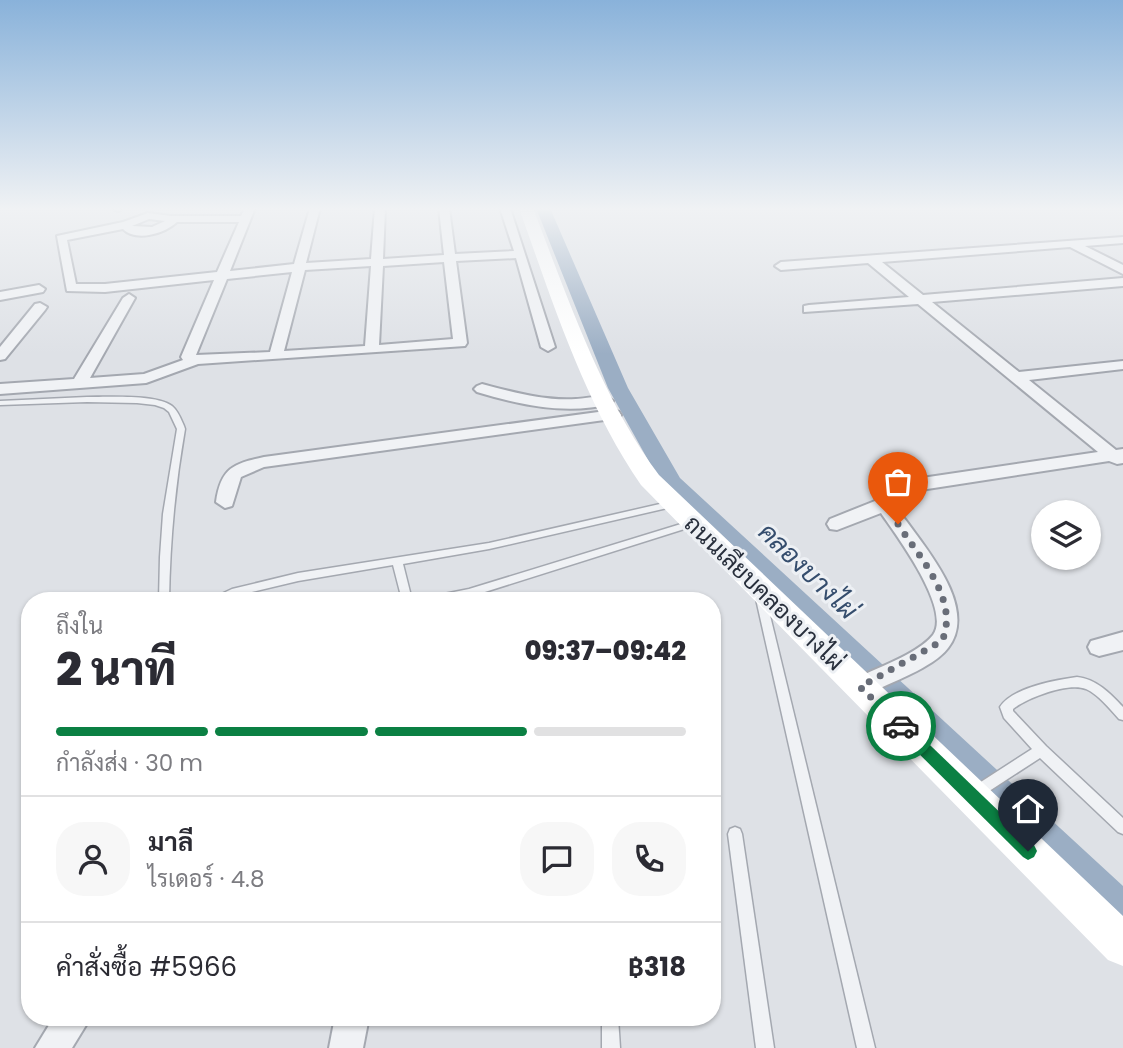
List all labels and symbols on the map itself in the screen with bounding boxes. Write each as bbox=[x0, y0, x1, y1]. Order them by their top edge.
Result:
pin bbox=[868, 452, 928, 524]
street label: ถนนเลียบคลองบางไผ่ bbox=[677, 508, 852, 678]
water label: คลองบางไผ่ bbox=[750, 515, 867, 629]
courier bbox=[866, 691, 936, 761]
pin bbox=[998, 779, 1058, 851]

